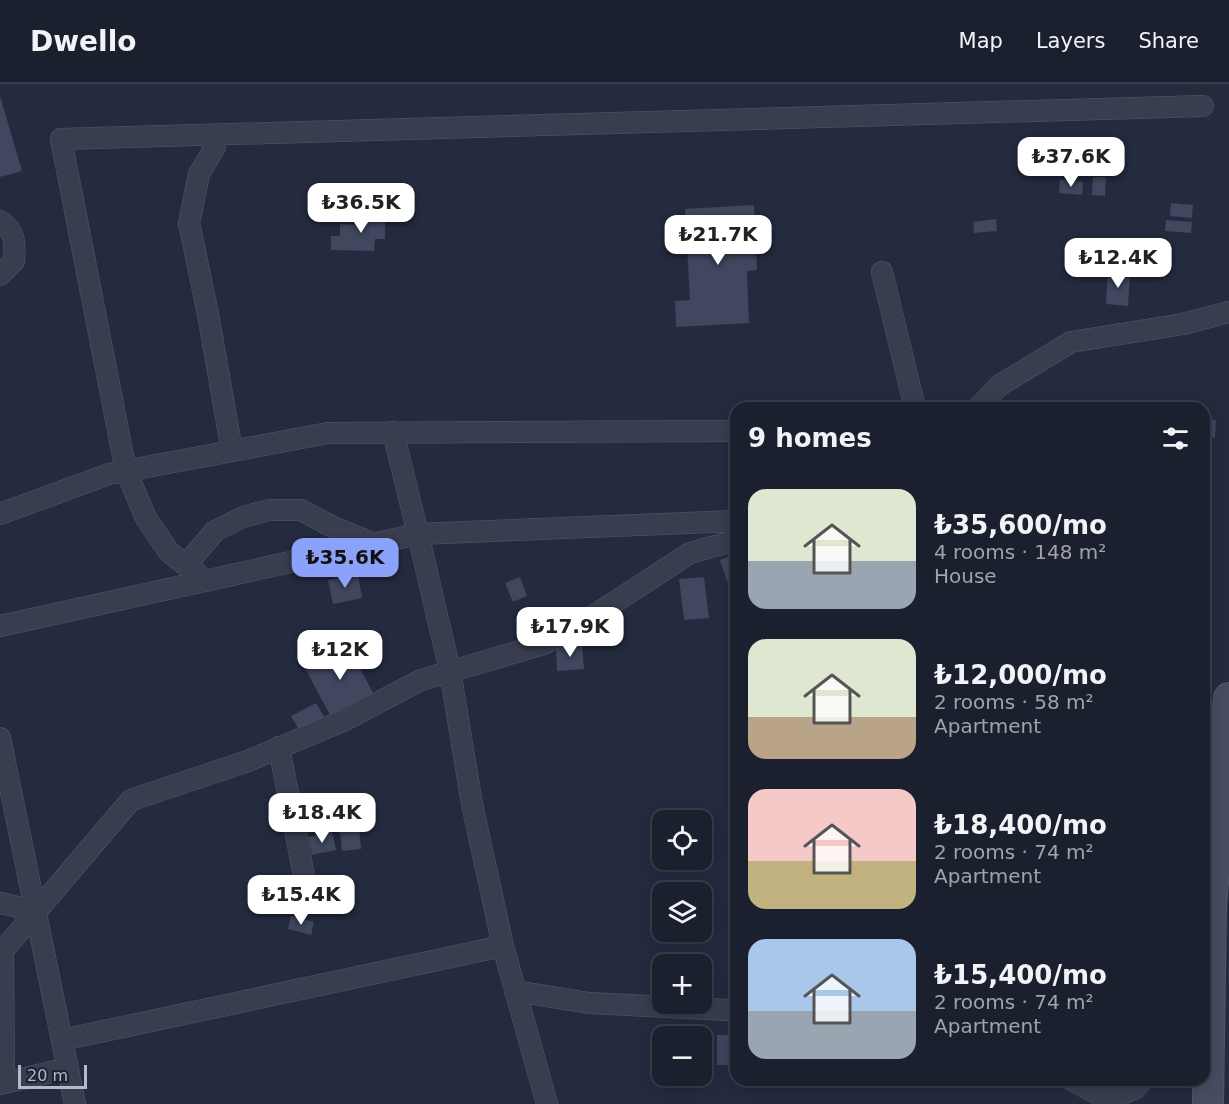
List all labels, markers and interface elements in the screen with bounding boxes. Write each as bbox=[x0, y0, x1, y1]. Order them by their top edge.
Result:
text: Dwello bbox=[30, 25, 137, 58]
text: Map bbox=[959, 29, 1003, 53]
text: Layers bbox=[1036, 29, 1105, 53]
text: Share bbox=[1138, 29, 1199, 53]
pin: ₺37.6K bbox=[1022, 137, 1120, 188]
text: ₺37.6K bbox=[1032, 144, 1110, 168]
pin: ₺36.5K bbox=[312, 183, 410, 234]
text: ₺36.5K bbox=[322, 190, 400, 214]
pin: ₺21.7K bbox=[669, 215, 767, 266]
text: ₺21.7K bbox=[679, 222, 757, 246]
pin: ₺12.4K bbox=[1069, 238, 1167, 289]
text: ₺12.4K bbox=[1079, 245, 1157, 269]
icon: filters bbox=[1159, 422, 1192, 455]
text: 9 homes bbox=[748, 423, 872, 453]
text: ₺35,600/mo bbox=[934, 510, 1107, 540]
icon: home bbox=[796, 513, 868, 585]
pin: ₺35.6K bbox=[296, 538, 394, 589]
text: 4 rooms · 148 m² bbox=[934, 540, 1106, 564]
text: ₺35.6K bbox=[306, 545, 384, 569]
text: House bbox=[934, 564, 997, 588]
pin: ₺17.9K bbox=[521, 607, 619, 658]
text: ₺17.9K bbox=[531, 614, 609, 638]
pin: ₺12K bbox=[304, 630, 376, 681]
text: ₺12K bbox=[311, 637, 369, 661]
text: ₺12,000/mo bbox=[934, 660, 1107, 690]
icon: home bbox=[796, 663, 868, 735]
text: 2 rooms · 58 m² bbox=[934, 690, 1094, 714]
text: Apartment bbox=[934, 714, 1041, 738]
pin: ₺18.4K bbox=[273, 793, 371, 844]
text: ₺18.4K bbox=[283, 800, 361, 824]
map controls bbox=[652, 810, 712, 1086]
button: locate bbox=[652, 810, 712, 870]
text: ₺18,400/mo bbox=[934, 810, 1107, 840]
icon: home bbox=[796, 813, 868, 885]
text: 2 rooms · 74 m² bbox=[934, 840, 1094, 864]
text: Apartment bbox=[934, 864, 1041, 888]
pin: ₺15.4K bbox=[252, 875, 350, 926]
text: ₺15.4K bbox=[262, 882, 340, 906]
button: layers bbox=[652, 882, 712, 942]
button: + bbox=[652, 954, 712, 1014]
text: ₺15,400/mo bbox=[934, 960, 1107, 990]
icon: home bbox=[796, 963, 868, 1035]
text: 2 rooms · 74 m² bbox=[934, 990, 1094, 1014]
text: Apartment bbox=[934, 1014, 1041, 1038]
button: − bbox=[652, 1026, 712, 1086]
scale bar bbox=[18, 1062, 87, 1090]
text: 20 m bbox=[27, 1066, 68, 1085]

